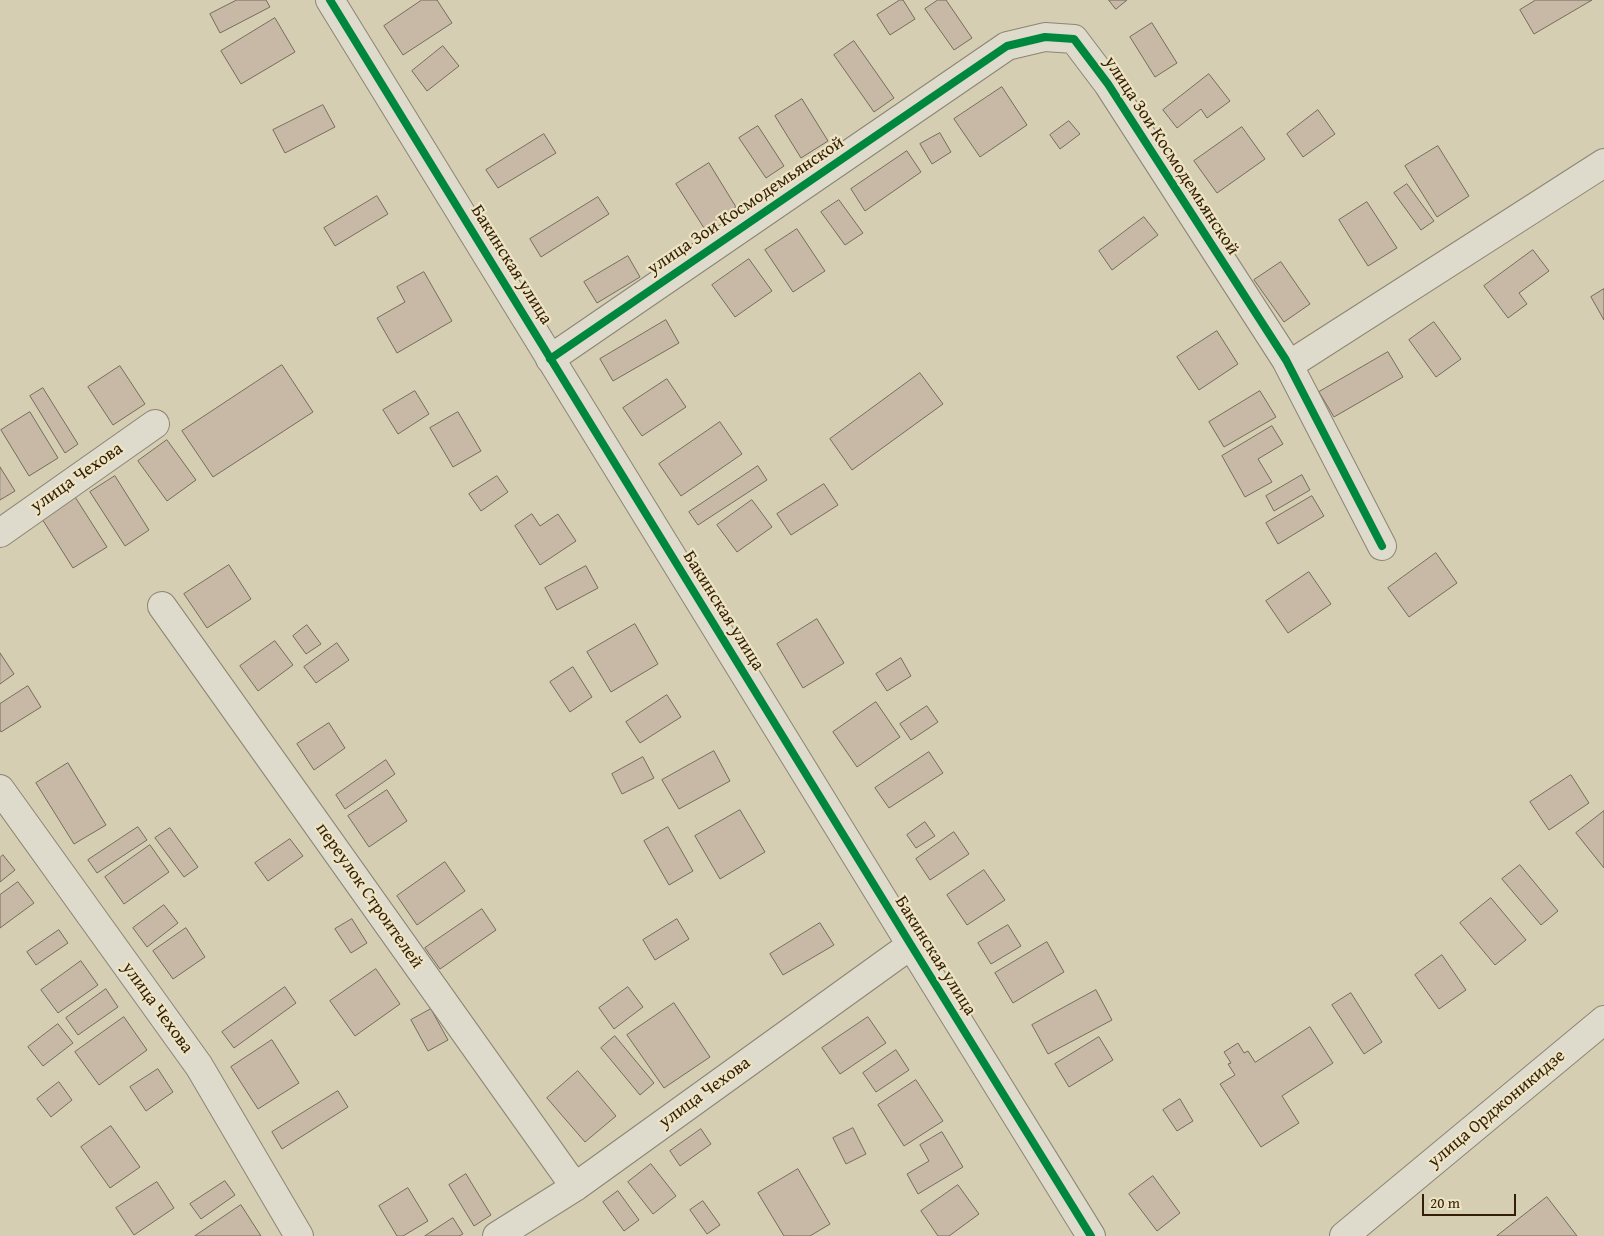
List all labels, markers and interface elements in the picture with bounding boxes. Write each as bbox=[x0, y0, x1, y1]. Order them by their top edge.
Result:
street label: улица Зои Космодемьянской bbox=[1099, 53, 1243, 259]
street label: улица Зои Космодемьянской bbox=[644, 132, 848, 280]
street label: Бакинская улица bbox=[466, 201, 556, 329]
street label: улица Чехова bbox=[27, 438, 127, 518]
street label: Бакинская улица bbox=[678, 547, 768, 675]
street label: переулок Строителей bbox=[311, 819, 427, 973]
street label: Бакинская улица bbox=[890, 892, 980, 1020]
street label: улица Чехова bbox=[117, 958, 197, 1058]
street label: улица Орджоникидзе bbox=[1424, 1045, 1570, 1173]
street label: улица Чехова bbox=[655, 1053, 755, 1133]
scale bar bbox=[1424, 1184, 1518, 1216]
text: 20 m bbox=[1430, 1192, 1460, 1213]

